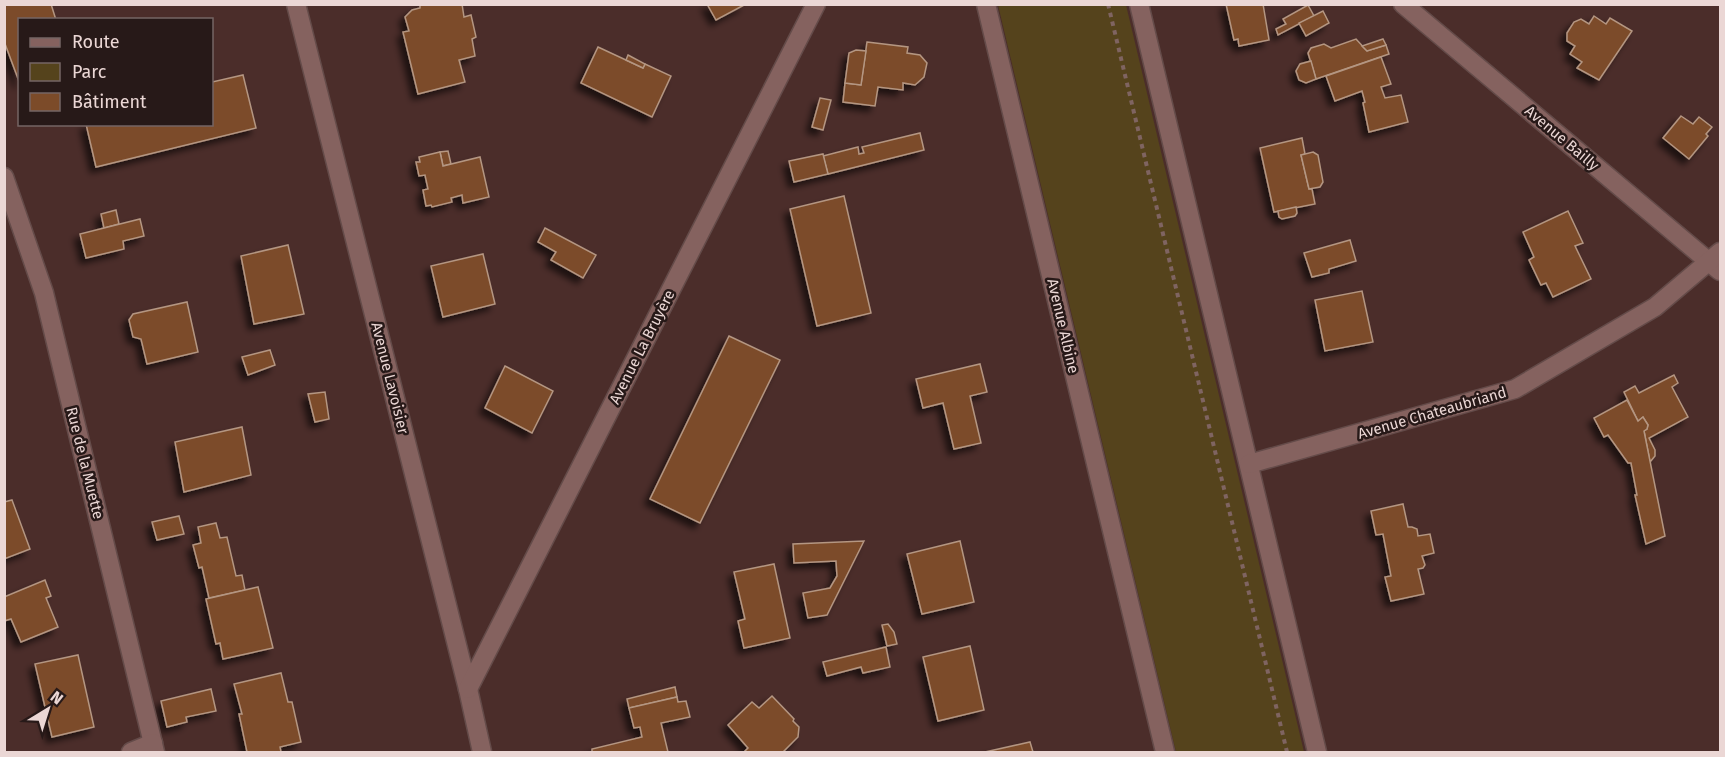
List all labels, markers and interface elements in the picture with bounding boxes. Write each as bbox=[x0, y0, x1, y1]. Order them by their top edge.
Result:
legend bbox=[18, 18, 213, 126]
text: Route bbox=[72, 31, 120, 53]
text: Parc bbox=[72, 61, 107, 83]
text: Bâtiment bbox=[72, 91, 147, 113]
street label: Avenue Bailly bbox=[1521, 102, 1603, 175]
street label: Avenue Albine bbox=[1043, 277, 1083, 375]
street label: Avenue La Bruyère bbox=[605, 287, 679, 407]
street label: Avenue Lavoisier bbox=[367, 320, 413, 436]
street label: Avenue Chateaubriand bbox=[1356, 383, 1508, 443]
street label: Rue de la Muette bbox=[62, 405, 108, 521]
north arrow bbox=[18, 679, 78, 739]
text: N bbox=[47, 687, 67, 708]

